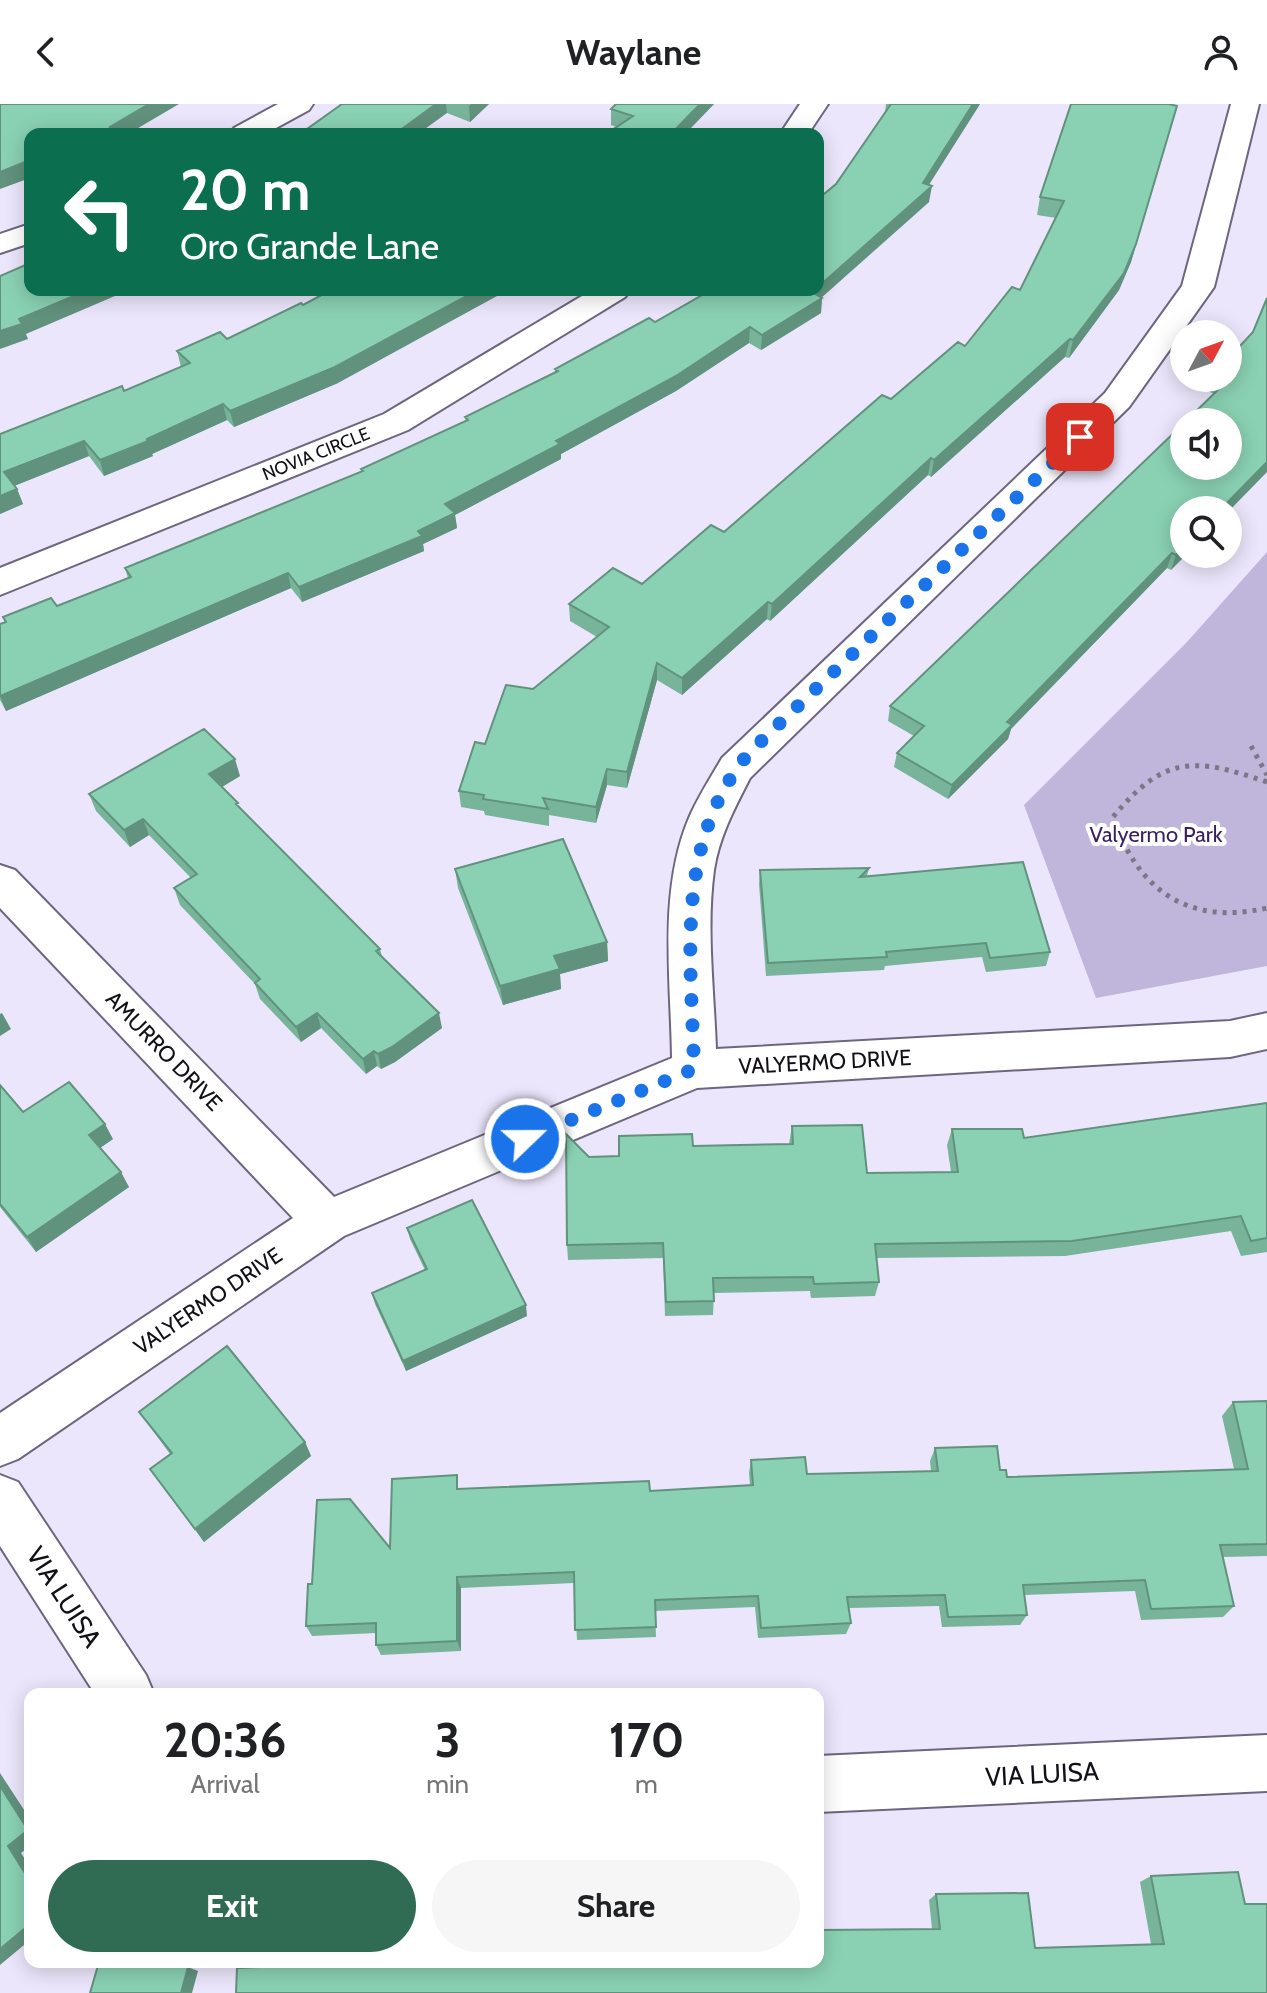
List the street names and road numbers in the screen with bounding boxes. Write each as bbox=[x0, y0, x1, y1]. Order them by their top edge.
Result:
street label: NOVIA CIRCLE bbox=[259, 423, 373, 485]
street label: AMURRO DRIVE bbox=[100, 985, 228, 1117]
street label: VALYERMO DRIVE bbox=[738, 1044, 912, 1080]
street label: VALYERMO DRIVE bbox=[129, 1241, 287, 1361]
street label: VIA LUISA bbox=[20, 1541, 108, 1653]
street label: VIA LUISA bbox=[984, 1755, 1100, 1793]

